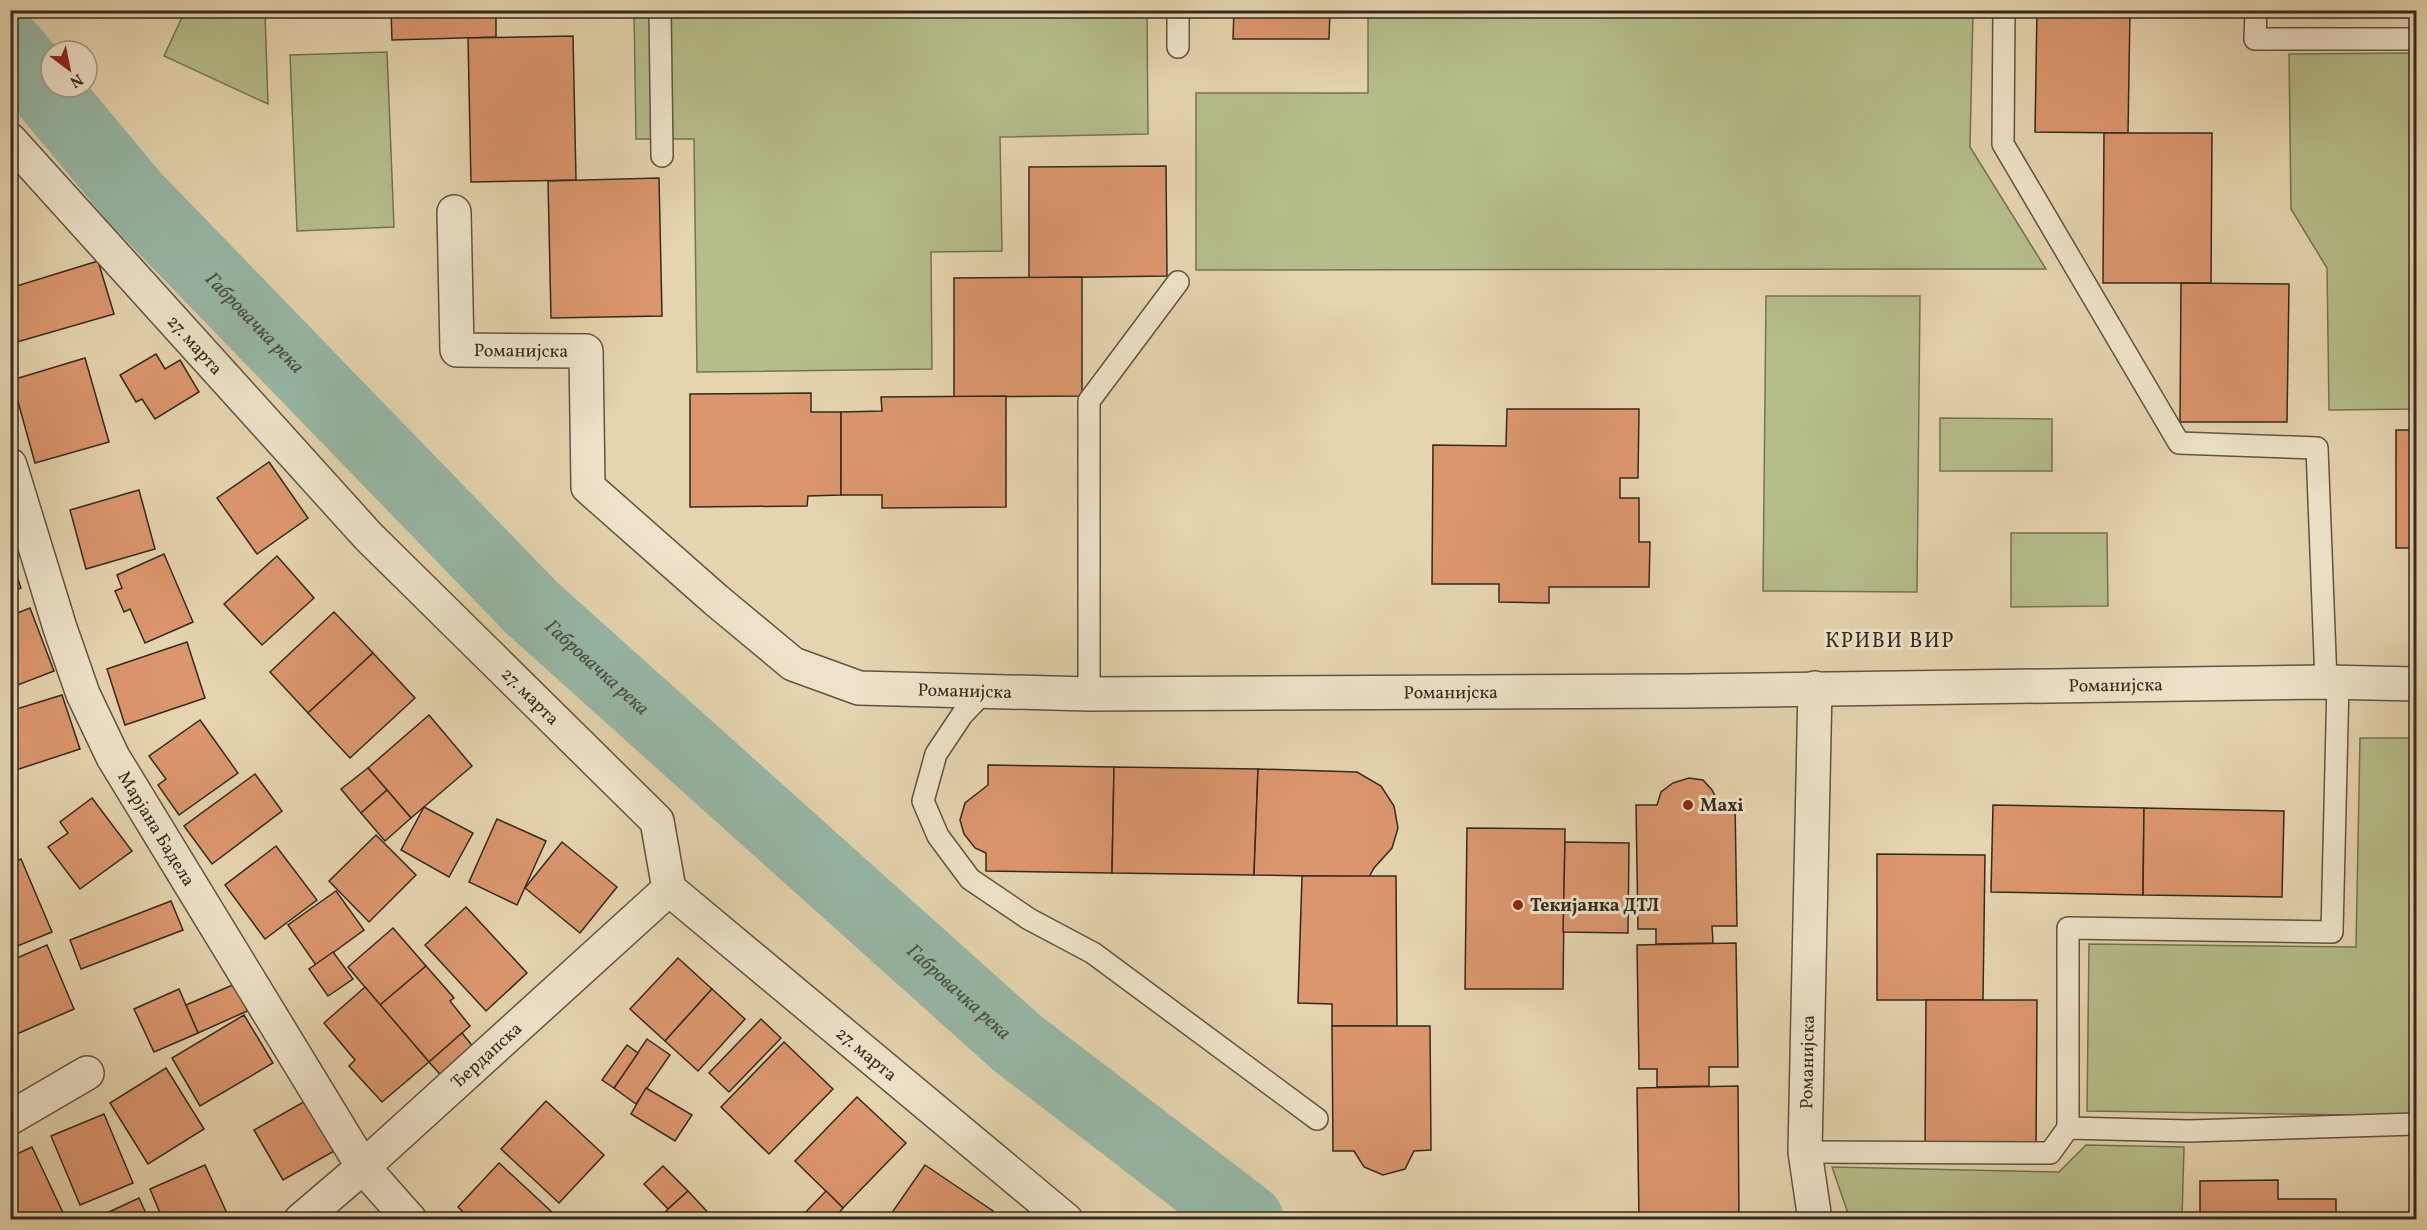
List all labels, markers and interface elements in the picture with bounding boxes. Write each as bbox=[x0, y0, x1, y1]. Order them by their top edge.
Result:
north arrow bbox=[39, 39, 99, 99]
text: N bbox=[65, 68, 87, 93]
water label: Габровачка река bbox=[198, 266, 310, 381]
street label: 27. марта bbox=[160, 310, 228, 381]
street label: Романијска bbox=[474, 339, 568, 365]
water label: Габровачка река bbox=[538, 614, 655, 723]
district label: КРИВИ ВИР bbox=[1825, 627, 1955, 656]
street label: 27. марта bbox=[495, 663, 564, 732]
street label: Романијска bbox=[2068, 673, 2163, 700]
street label: Романијска bbox=[917, 679, 1012, 706]
street label: Романијска bbox=[1404, 681, 1498, 706]
street label: Марјана Бадела bbox=[111, 767, 200, 892]
place label: Maxi bbox=[1700, 794, 1744, 819]
marker: Maxi bbox=[1681, 798, 1695, 812]
place label: Текијанка ДТЛ bbox=[1530, 894, 1659, 919]
marker: Текијанка ДТЛ bbox=[1511, 898, 1525, 912]
water label: Габровачка река bbox=[899, 938, 1017, 1047]
street label: Романијска bbox=[1795, 1015, 1822, 1109]
street label: Ђердапска bbox=[446, 1017, 528, 1095]
street label: 27. марта bbox=[830, 1022, 902, 1088]

